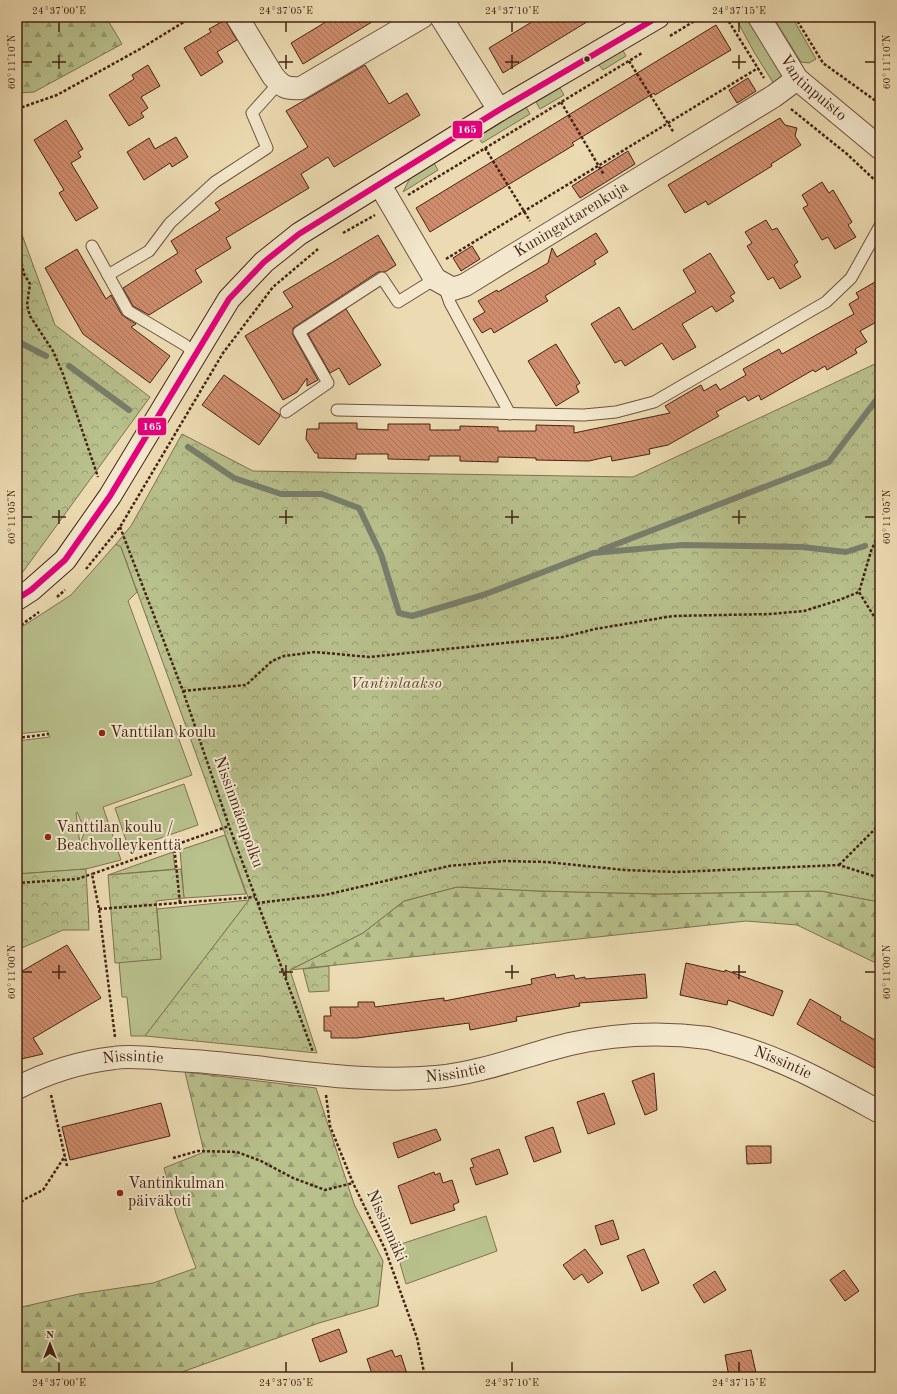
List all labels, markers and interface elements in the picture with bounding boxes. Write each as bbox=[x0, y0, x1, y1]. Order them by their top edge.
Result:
text: 24°37'00"E bbox=[32, 6, 86, 16]
text: 24°37'05"E bbox=[259, 6, 313, 16]
text: 24°37'10"E bbox=[485, 6, 539, 16]
text: 24°37'15"E bbox=[712, 6, 766, 16]
text: 60°11'10"N bbox=[7, 34, 17, 89]
text: 60°11'10"N bbox=[882, 34, 892, 89]
street label: Vantinpuisto bbox=[776, 52, 849, 124]
unlabelled marker bbox=[582, 54, 592, 64]
line badge: 165 bbox=[452, 120, 483, 139]
text: 165 bbox=[457, 125, 477, 136]
street label: Kuningattarenkuja bbox=[512, 179, 631, 261]
line badge: 165 bbox=[137, 417, 167, 436]
text: 165 bbox=[142, 422, 162, 433]
text: 60°11'05"N bbox=[7, 489, 17, 544]
text: 60°11'05"N bbox=[882, 489, 892, 544]
park label: Vantinlaakso bbox=[350, 676, 442, 692]
place label: Vanttilan koulu bbox=[110, 725, 217, 741]
marker: Vanttilan koulu bbox=[97, 728, 107, 738]
street label: Nissinmäenpolku bbox=[210, 754, 266, 870]
place label: Vanttilan koulu / Beachvolleykenttä bbox=[56, 820, 182, 854]
marker: Vanttilan koulu / Beachvolleykenttä bbox=[43, 832, 53, 842]
text: 60°11'00"N bbox=[7, 944, 17, 999]
text: 60°11'00"N bbox=[882, 944, 892, 999]
street label: Nissintie bbox=[752, 1044, 814, 1083]
street label: Nissintie bbox=[102, 1049, 164, 1067]
street label: Nissintie bbox=[425, 1060, 487, 1086]
place label: Vantinkulman päiväkoti bbox=[128, 1176, 225, 1210]
marker: Vantinkulman päiväkoti bbox=[115, 1188, 125, 1198]
street label: Nissinmäki bbox=[363, 1188, 409, 1264]
north arrow bbox=[30, 1324, 70, 1364]
text: N bbox=[46, 1330, 55, 1341]
text: 24°37'00"E bbox=[32, 1378, 86, 1388]
text: 24°37'05"E bbox=[259, 1378, 313, 1388]
text: 24°37'10"E bbox=[485, 1378, 539, 1388]
text: 24°37'15"E bbox=[712, 1378, 766, 1388]

